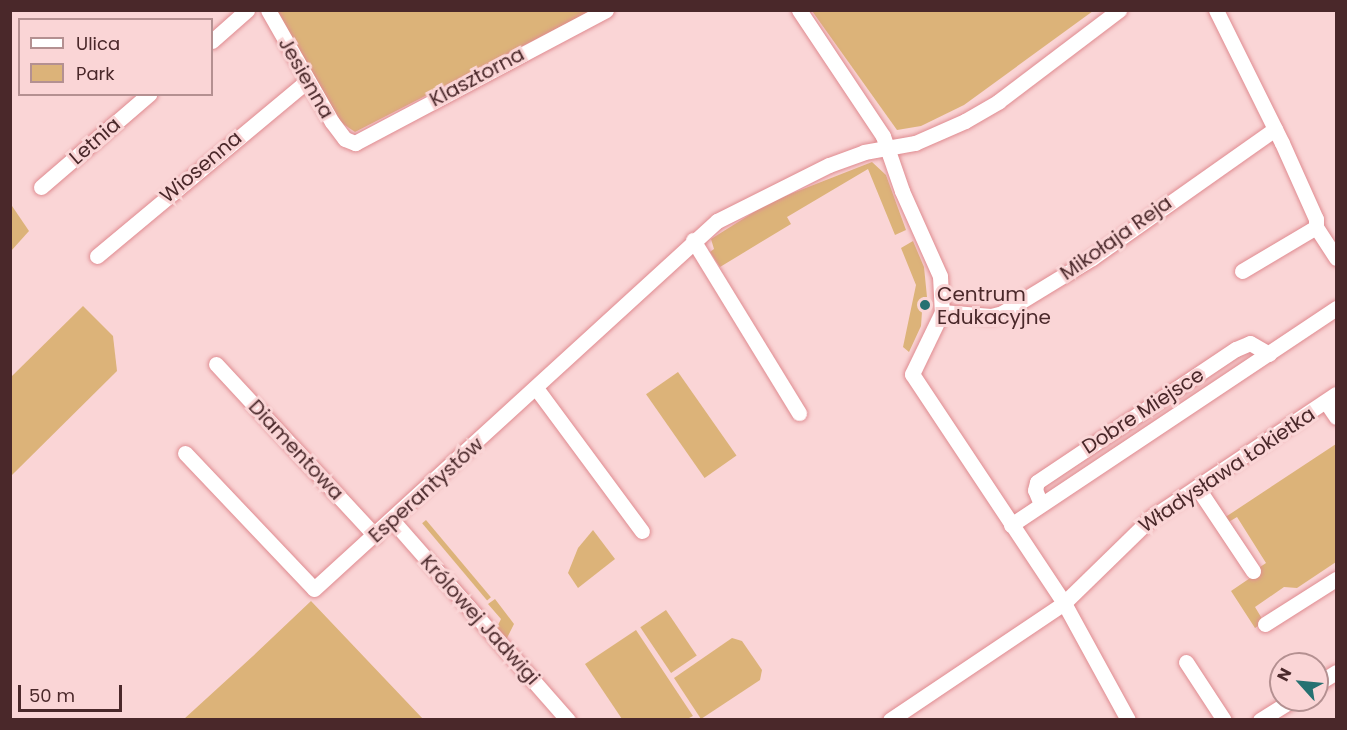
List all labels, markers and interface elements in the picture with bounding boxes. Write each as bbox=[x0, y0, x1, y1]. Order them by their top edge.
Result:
legend bbox=[18, 18, 213, 96]
text: Ulica bbox=[76, 31, 120, 56]
street label: Jesienna bbox=[273, 33, 339, 123]
street label: Klasztorna bbox=[426, 42, 528, 112]
text: Park bbox=[76, 61, 115, 86]
street label: Letnia bbox=[65, 112, 125, 170]
street label: Wiosenna bbox=[155, 126, 247, 208]
street label: Mikołaja Reja bbox=[1056, 191, 1176, 285]
place label: Centrum Edukacyjne bbox=[937, 282, 1051, 329]
marker: Centrum Edukacyjne bbox=[918, 298, 932, 312]
street label: Dobre Miejsce bbox=[1078, 363, 1208, 459]
street label: Diamentowa bbox=[243, 395, 349, 505]
street label: Władysława Łokietka bbox=[1134, 402, 1320, 538]
street label: Esperantystów bbox=[364, 432, 488, 548]
street label: Królowej Jadwigi bbox=[415, 550, 545, 690]
north arrow bbox=[1269, 652, 1329, 712]
text: N bbox=[1271, 664, 1297, 685]
scale bar bbox=[21, 673, 124, 711]
text: 50 m bbox=[29, 683, 75, 708]

